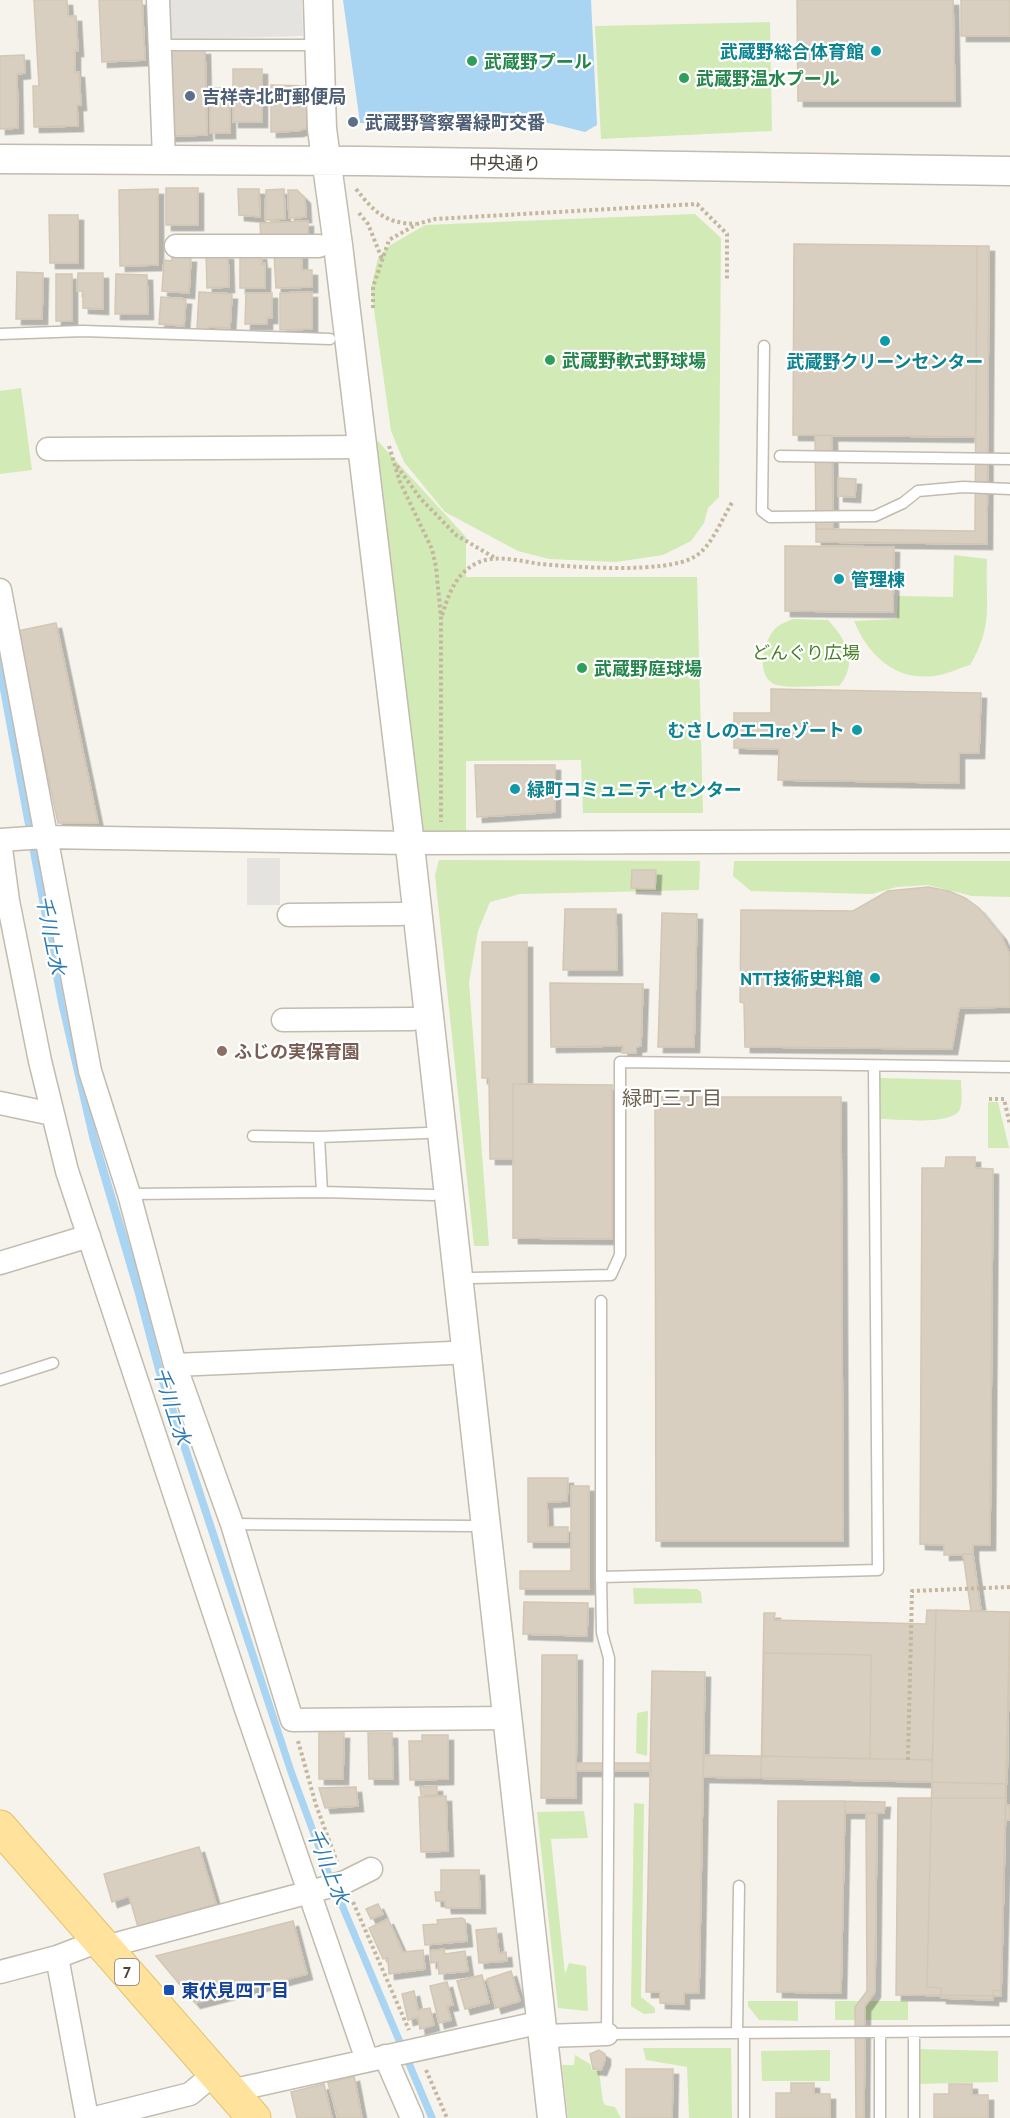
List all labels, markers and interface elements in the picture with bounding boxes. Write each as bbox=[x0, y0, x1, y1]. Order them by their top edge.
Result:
place label: 武蔵野総合体育館 bbox=[720, 40, 864, 63]
marker: 武蔵野総合体育館 bbox=[869, 44, 883, 58]
place label: 武蔵野プール bbox=[484, 50, 592, 73]
marker: 武蔵野プール bbox=[465, 54, 479, 68]
place label: 武蔵野温水プール bbox=[696, 67, 840, 90]
marker: 武蔵野温水プール bbox=[677, 71, 691, 85]
place label: 吉祥寺北町郵便局 bbox=[202, 85, 346, 108]
marker: 吉祥寺北町郵便局 bbox=[183, 89, 197, 103]
place label: 武蔵野警察署緑町交番 bbox=[365, 111, 545, 134]
marker: 武蔵野警察署緑町交番 bbox=[346, 115, 360, 129]
street label: 中央通り bbox=[469, 151, 541, 175]
marker: 武蔵野クリーンセンター bbox=[878, 334, 892, 348]
place label: 武蔵野軟式野球場 bbox=[562, 349, 706, 372]
place label: 武蔵野クリーンセンター bbox=[786, 350, 984, 373]
marker: 武蔵野軟式野球場 bbox=[543, 353, 557, 367]
place label: 管理棟 bbox=[851, 568, 905, 591]
marker: 管理棟 bbox=[832, 572, 846, 586]
park label: どんぐり広場 bbox=[752, 641, 860, 664]
place label: 武蔵野庭球場 bbox=[594, 657, 702, 680]
marker: 武蔵野庭球場 bbox=[575, 661, 589, 675]
place label: むさしのエコreゾート bbox=[668, 719, 845, 742]
marker: むさしのエコreゾート bbox=[850, 723, 864, 737]
place label: 緑町コミュニティセンター bbox=[527, 778, 742, 801]
marker: 緑町コミュニティセンター bbox=[508, 782, 522, 796]
water label: 千川上水 bbox=[31, 893, 72, 979]
place label: NTT技術史料館 bbox=[740, 967, 863, 990]
marker: NTT技術史料館 bbox=[868, 971, 882, 985]
place label: ふじの実保育園 bbox=[234, 1040, 360, 1063]
marker: ふじの実保育園 bbox=[215, 1044, 229, 1058]
district label: 緑町三丁目 bbox=[622, 1085, 722, 1111]
water label: 千川上水 bbox=[147, 1364, 197, 1450]
water label: 千川上水 bbox=[301, 1824, 356, 1910]
road number: 7 bbox=[115, 1959, 139, 1985]
place label: 東伏見四丁目 bbox=[181, 1979, 289, 2002]
marker: 東伏見四丁目 bbox=[162, 1983, 176, 1997]

